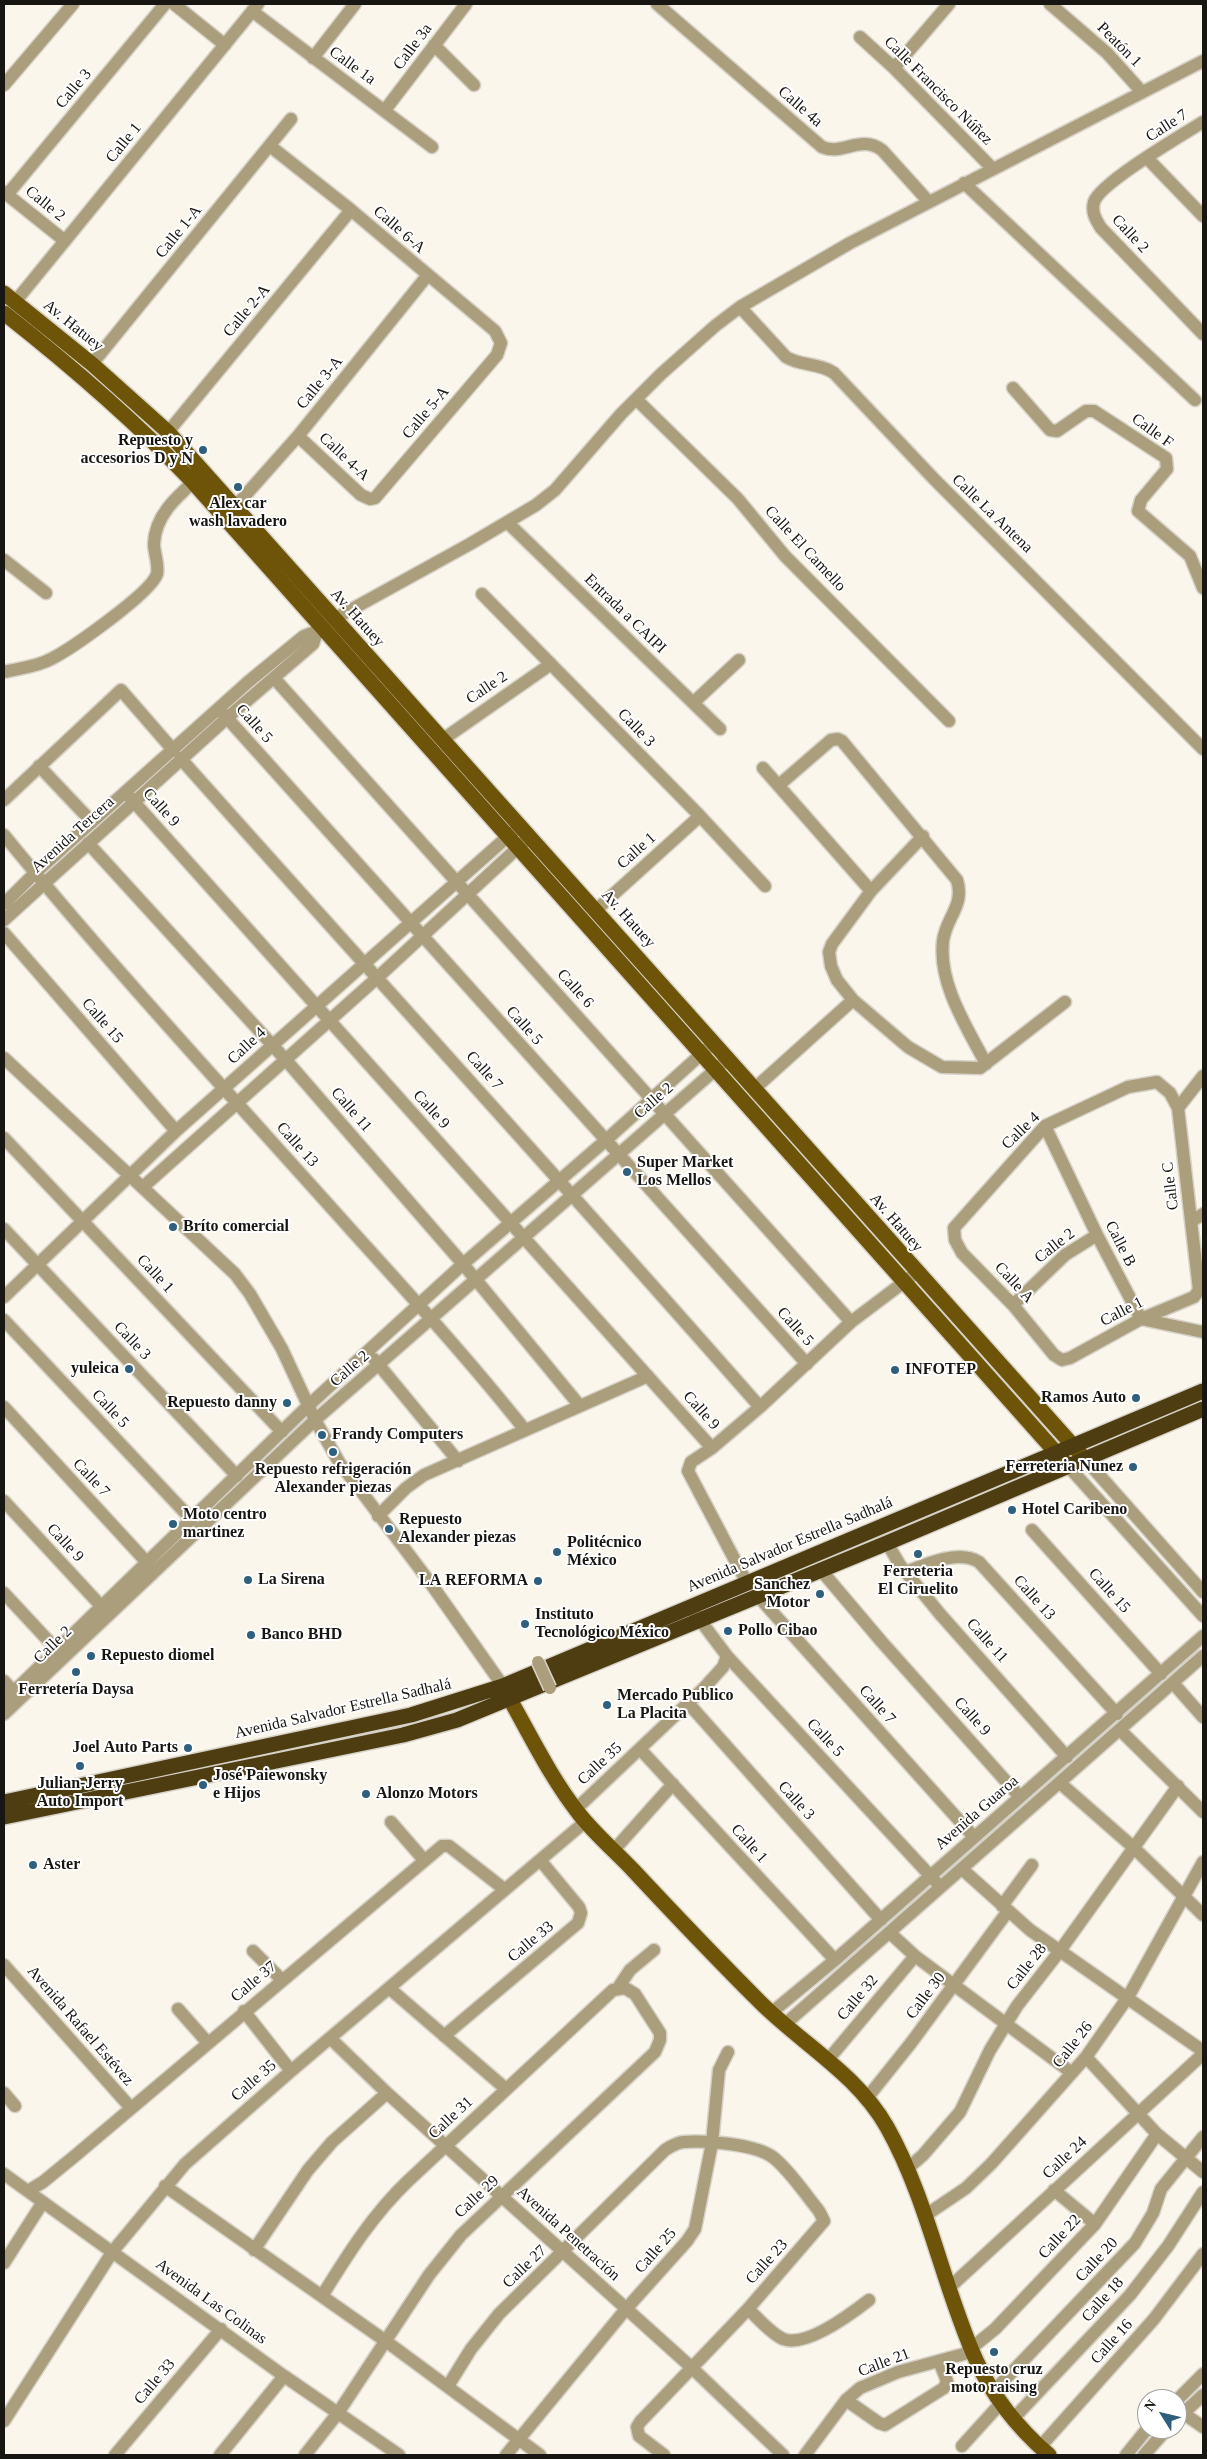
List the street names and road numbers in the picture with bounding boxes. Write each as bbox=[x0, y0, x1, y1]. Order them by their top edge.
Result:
street label: Peatón 1 bbox=[1093, 19, 1145, 71]
street label: Calle 3a bbox=[389, 20, 437, 74]
street label: Calle Francisco Núñez bbox=[880, 33, 996, 149]
street label: Calle 1a bbox=[325, 43, 379, 89]
street label: Calle 3 bbox=[52, 65, 96, 113]
street label: Calle 4a bbox=[774, 82, 826, 132]
street label: Calle 7 bbox=[1143, 105, 1191, 147]
street label: Calle 1 bbox=[102, 119, 146, 167]
street label: Calle 2 bbox=[21, 182, 69, 226]
street label: Calle 1-A bbox=[152, 202, 206, 262]
street label: Calle 6-A bbox=[369, 202, 429, 258]
street label: Calle 2 bbox=[1107, 211, 1153, 257]
street label: Calle 2-A bbox=[220, 281, 274, 341]
street label: Av. Hatuey bbox=[39, 296, 107, 356]
street label: Calle 3-A bbox=[293, 353, 347, 413]
street label: Calle 5-A bbox=[399, 383, 453, 443]
street label: Calle F bbox=[1127, 410, 1177, 452]
street label: Calle 4-A bbox=[315, 429, 373, 485]
street label: Calle La Antena bbox=[948, 471, 1036, 557]
street label: Calle El Camello bbox=[760, 502, 850, 596]
street label: Entrada a CAIPI bbox=[580, 570, 670, 658]
street label: Av. Hatuey bbox=[326, 585, 388, 651]
street label: Calle 2 bbox=[463, 667, 511, 709]
street label: Calle 5 bbox=[232, 701, 276, 747]
street label: Calle 3 bbox=[613, 705, 659, 751]
street label: Calle 9 bbox=[139, 785, 183, 831]
street label: Avenida Tercera bbox=[28, 793, 118, 877]
street label: Calle 1 bbox=[614, 829, 660, 873]
street label: Av. Hatuey bbox=[597, 886, 659, 952]
street label: Calle 6 bbox=[553, 966, 597, 1012]
street label: Calle 15 bbox=[77, 994, 127, 1048]
street label: Calle 5 bbox=[502, 1003, 546, 1049]
street label: Calle 4 bbox=[224, 1023, 270, 1069]
street label: Calle 7 bbox=[462, 1048, 506, 1094]
street label: Calle 2 bbox=[630, 1079, 678, 1123]
street label: Calle 11 bbox=[326, 1084, 376, 1136]
street label: Calle 9 bbox=[409, 1087, 453, 1133]
street label: Calle 4 bbox=[998, 1108, 1044, 1154]
street label: Calle 13 bbox=[272, 1119, 322, 1171]
street label: Calle C bbox=[1159, 1161, 1183, 1211]
street label: Av. Hatuey bbox=[865, 1190, 927, 1256]
street label: Calle B bbox=[1100, 1218, 1140, 1270]
street label: Calle 2 bbox=[1031, 1224, 1079, 1268]
street label: Calle 1 bbox=[132, 1251, 178, 1297]
street label: Calle A bbox=[990, 1258, 1038, 1308]
street label: Calle 1 bbox=[1097, 1293, 1147, 1331]
street label: Calle 5 bbox=[773, 1304, 817, 1350]
street label: Calle 3 bbox=[109, 1318, 155, 1364]
street label: Calle 2 bbox=[326, 1347, 374, 1391]
street label: Calle 5 bbox=[87, 1386, 133, 1432]
street label: Calle 9 bbox=[679, 1388, 723, 1434]
street label: Calle 7 bbox=[68, 1455, 114, 1501]
street label: Avenida Salvador Estrella Sadhalá bbox=[684, 1493, 896, 1597]
street label: Calle 9 bbox=[42, 1520, 88, 1566]
street label: Calle 15 bbox=[1084, 1565, 1134, 1617]
street label: Calle 13 bbox=[1009, 1572, 1059, 1624]
street label: Calle 11 bbox=[962, 1615, 1012, 1667]
street label: Calle 2 bbox=[30, 1622, 76, 1668]
street label: Avenida Salvador Estrella Sadhalá bbox=[233, 1675, 453, 1743]
street label: Calle 7 bbox=[855, 1682, 899, 1728]
street label: Calle 9 bbox=[950, 1694, 994, 1740]
street label: Calle 5 bbox=[802, 1715, 848, 1761]
street label: Calle 35 bbox=[574, 1739, 626, 1789]
street label: Avenida Guaroa bbox=[931, 1772, 1023, 1854]
street label: Calle 3 bbox=[774, 1778, 818, 1824]
street label: Calle 1 bbox=[727, 1821, 771, 1867]
street label: Calle 33 bbox=[504, 1917, 558, 1967]
street label: Calle 28 bbox=[1003, 1940, 1051, 1994]
street label: Calle 37 bbox=[227, 1957, 281, 2007]
street label: Avenida Rafael Estévez bbox=[23, 1962, 137, 2090]
street label: Calle 30 bbox=[902, 1969, 950, 2023]
street label: Calle 32 bbox=[833, 1971, 883, 2025]
street label: Calle 26 bbox=[1049, 2018, 1097, 2072]
street label: Calle 35 bbox=[227, 2056, 281, 2106]
street label: Calle 31 bbox=[425, 2093, 477, 2143]
street label: Calle 24 bbox=[1039, 2133, 1091, 2183]
street label: Calle 29 bbox=[451, 2172, 503, 2222]
street label: Avenida Penetración bbox=[512, 2183, 624, 2285]
street label: Calle 22 bbox=[1035, 2211, 1085, 2263]
street label: Calle 25 bbox=[631, 2224, 681, 2278]
street label: Calle 20 bbox=[1072, 2234, 1122, 2286]
street label: Calle 23 bbox=[742, 2236, 792, 2288]
street label: Calle 27 bbox=[499, 2241, 551, 2293]
street label: Avenida Las Colinas bbox=[152, 2255, 270, 2349]
street label: Calle 18 bbox=[1078, 2274, 1128, 2326]
street label: Calle 16 bbox=[1087, 2316, 1137, 2368]
street label: Calle 21 bbox=[855, 2344, 913, 2382]
street label: Calle 33 bbox=[130, 2355, 180, 2409]

